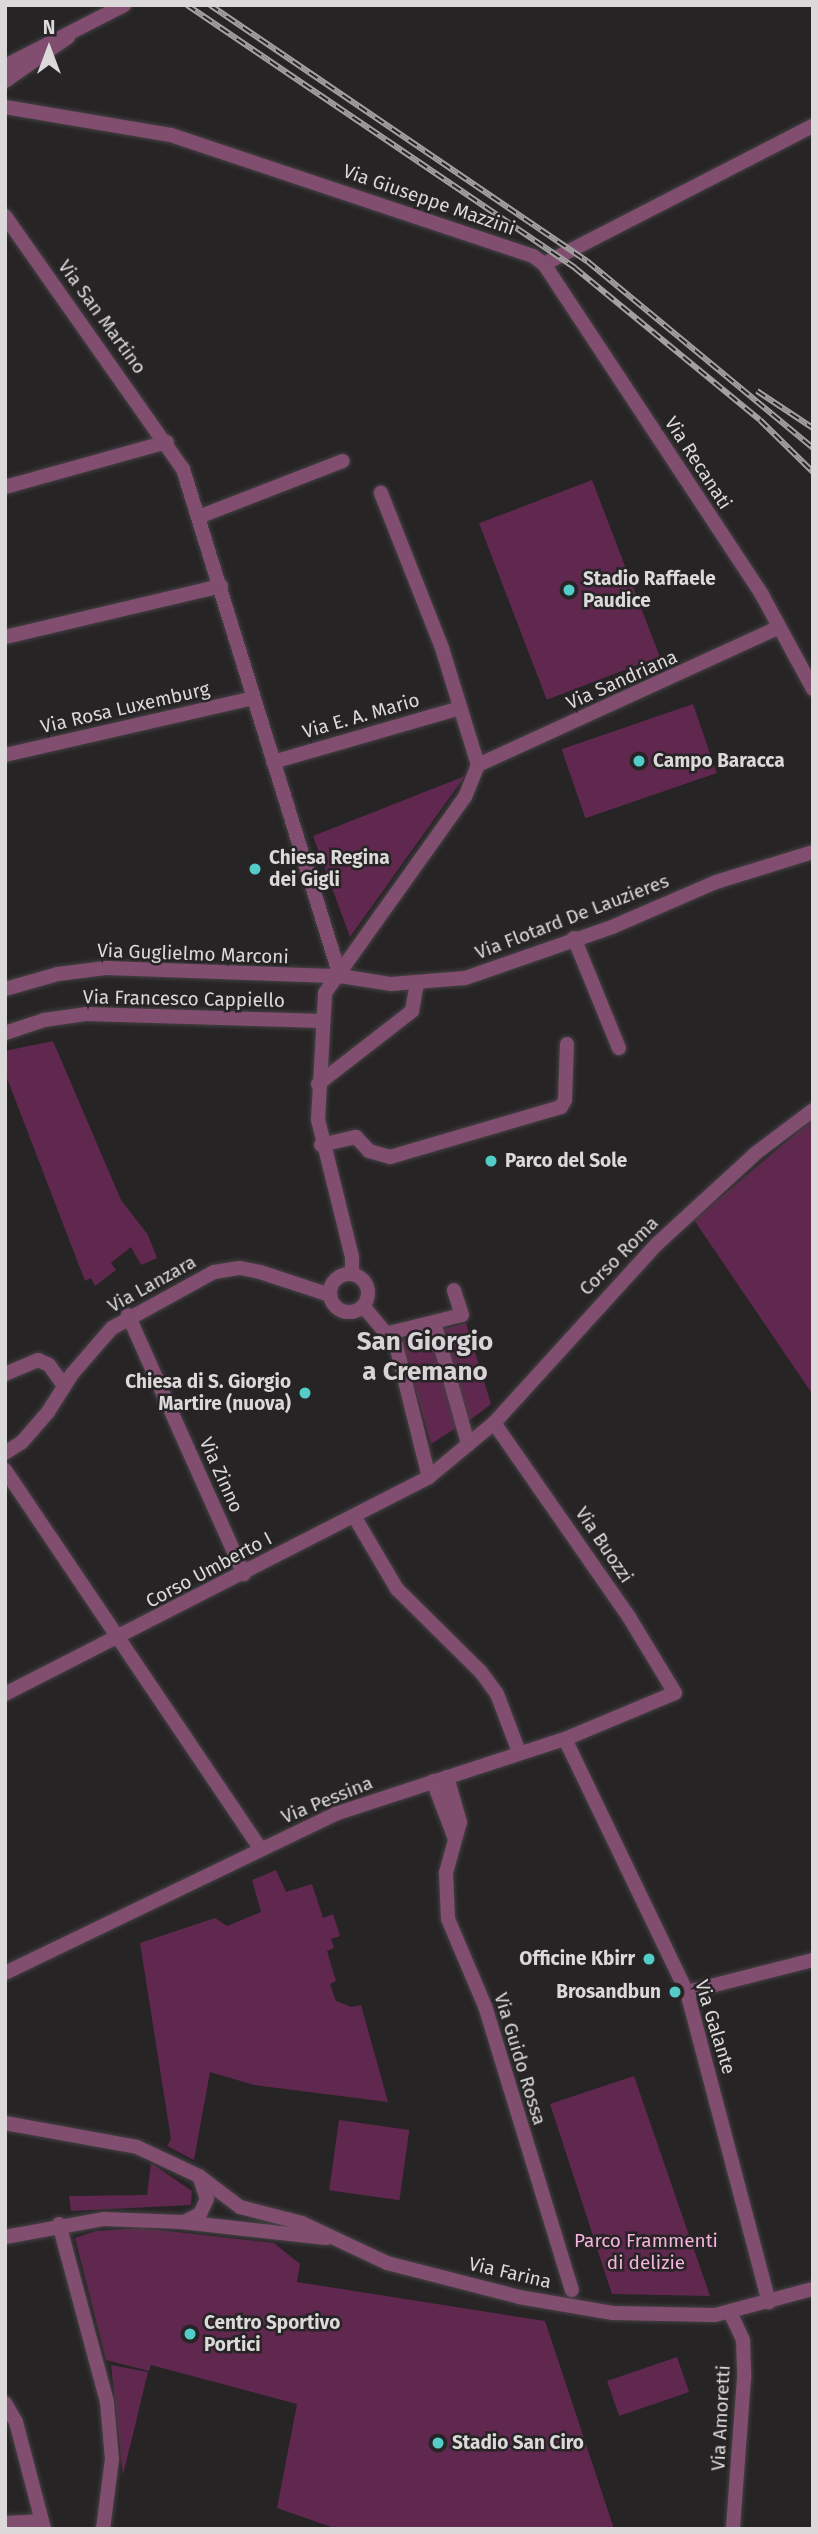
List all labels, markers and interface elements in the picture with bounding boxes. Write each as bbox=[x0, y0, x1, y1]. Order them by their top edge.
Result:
north arrow bbox=[14, 14, 84, 84]
text: N bbox=[43, 16, 55, 39]
street label: Via Giuseppe Mazzini bbox=[340, 160, 518, 240]
street label: Via San Martino bbox=[53, 256, 151, 378]
street label: Via Recanati bbox=[660, 412, 736, 514]
place label: Stadio Raffaele Paudice bbox=[583, 568, 716, 612]
marker: Stadio Raffaele Paudice bbox=[561, 582, 577, 598]
street label: Via Sandriana bbox=[563, 645, 681, 715]
street label: Via Rosa Luxemburg bbox=[38, 677, 212, 739]
street label: Via E. A. Mario bbox=[300, 688, 422, 744]
place label: Campo Baracca bbox=[653, 750, 785, 772]
marker: Campo Baracca bbox=[631, 753, 647, 769]
place label: Chiesa Regina dei Gigli bbox=[269, 847, 390, 891]
marker: Chiesa Regina dei Gigli bbox=[247, 861, 263, 877]
street label: Via Flotard De Lauzieres bbox=[472, 870, 672, 964]
street label: Via Guglielmo Marconi bbox=[97, 939, 289, 969]
street label: Via Francesco Cappiello bbox=[83, 986, 285, 1012]
place label: Parco del Sole bbox=[505, 1150, 627, 1172]
marker: Parco del Sole bbox=[483, 1153, 499, 1169]
street label: Corso Roma bbox=[575, 1212, 663, 1300]
street label: Via Lanzara bbox=[104, 1250, 200, 1318]
district label: San Giorgio a Cremano bbox=[357, 1326, 493, 1388]
place label: Chiesa di S. Giorgio Martire (nuova) bbox=[125, 1371, 291, 1415]
marker: Chiesa di S. Giorgio Martire (nuova) bbox=[297, 1385, 313, 1401]
street label: Via Zinno bbox=[194, 1434, 248, 1516]
street label: Via Buozzi bbox=[570, 1503, 638, 1587]
street label: Corso Umberto I bbox=[142, 1527, 276, 1613]
street label: Via Pessina bbox=[278, 1771, 376, 1829]
place label: Officine Kbirr bbox=[519, 1948, 635, 1970]
marker: Officine Kbirr bbox=[641, 1951, 657, 1967]
street label: Via Galante bbox=[690, 1977, 740, 2077]
place label: Brosandbun bbox=[556, 1981, 661, 2003]
marker: Brosandbun bbox=[667, 1984, 683, 2000]
street label: Via Guido Rossa bbox=[489, 1990, 551, 2128]
park label: Parco Frammenti di delizie bbox=[574, 2230, 718, 2274]
street label: Via Farina bbox=[467, 2252, 553, 2294]
place label: Centro Sportivo Portici bbox=[204, 2312, 340, 2356]
marker: Centro Sportivo Portici bbox=[182, 2326, 198, 2342]
street label: Via Amoretti bbox=[707, 2365, 735, 2471]
place label: Stadio San Ciro bbox=[452, 2432, 584, 2454]
marker: Stadio San Ciro bbox=[430, 2435, 446, 2451]

